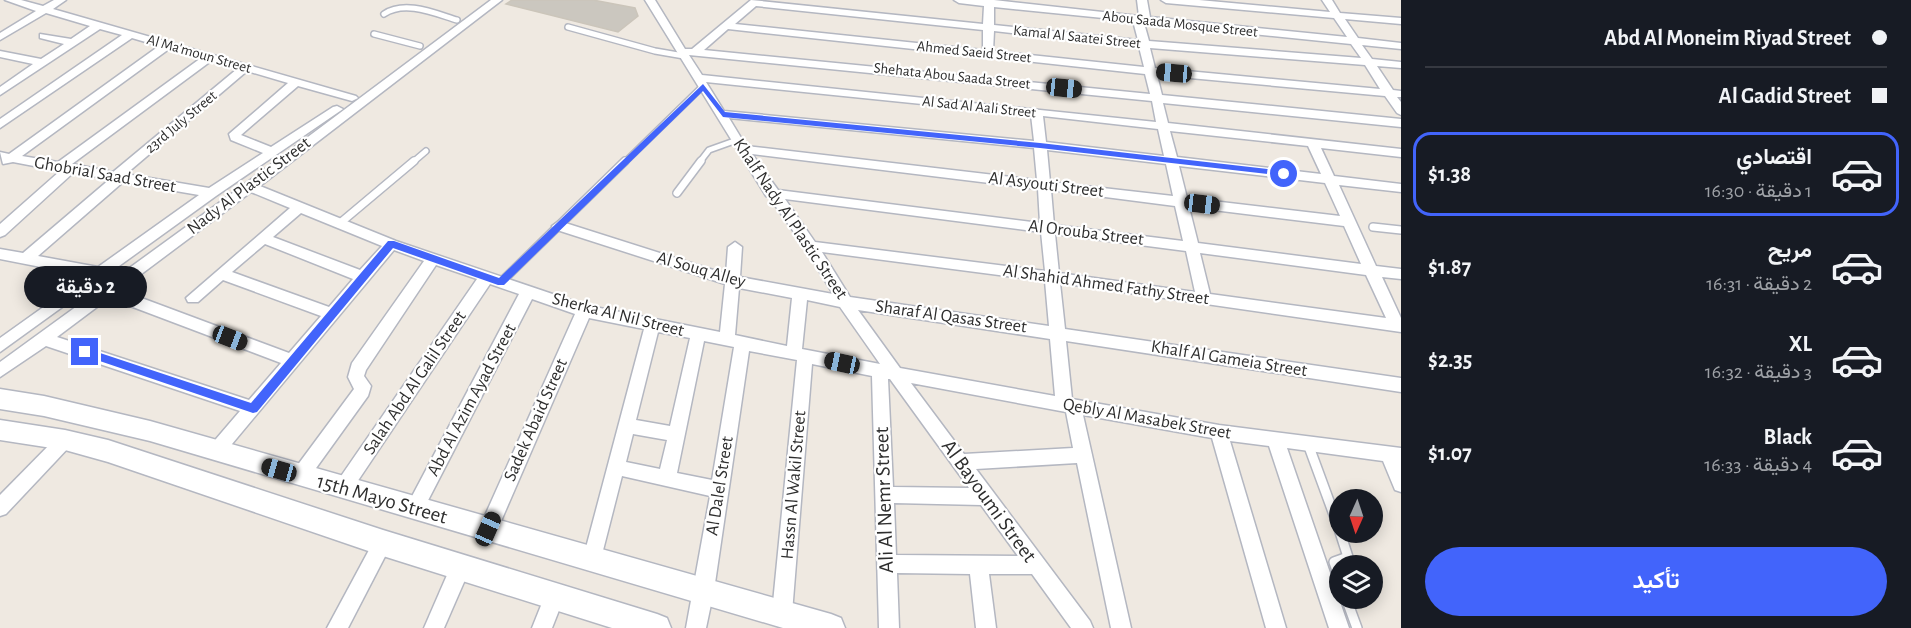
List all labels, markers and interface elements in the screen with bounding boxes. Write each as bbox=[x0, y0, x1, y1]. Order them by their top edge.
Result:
street label: Abou Saada Mosque Street bbox=[1102, 8, 1259, 40]
street label: Kamal Al Saatei Street bbox=[1012, 23, 1142, 51]
text: Abd Al Moneim Riyad Street bbox=[1604, 27, 1851, 49]
street label: Al Ma'moun Street bbox=[145, 32, 253, 76]
street label: Ahmed Saeid Street bbox=[916, 39, 1032, 66]
street label: Shehata Abou Saada Street bbox=[873, 60, 1031, 92]
car bbox=[1155, 62, 1193, 84]
car bbox=[1045, 77, 1083, 99]
text: Al Gadid Street bbox=[1719, 85, 1851, 107]
street label: 23rd July Street bbox=[142, 88, 220, 156]
street label: Al Sad Al Aali Street bbox=[921, 94, 1037, 120]
street label: Nady Al Plastic Street bbox=[184, 134, 314, 238]
street label: Khalf Nady Al Plastic Street bbox=[730, 135, 851, 303]
text: اقتصادي bbox=[1736, 146, 1812, 168]
icon: car bbox=[1830, 147, 1884, 201]
street label: Ghobrial Saad Street bbox=[33, 154, 177, 196]
route start bbox=[1270, 160, 1297, 187]
text: $1.38 bbox=[1428, 163, 1471, 185]
street label: Al Asyouti Street bbox=[987, 169, 1105, 201]
text: 1 دقيقة · 16:30 bbox=[1705, 181, 1812, 201]
car bbox=[1183, 193, 1221, 215]
street label: Al Orouba Street bbox=[1027, 217, 1145, 249]
text: مريح bbox=[1768, 239, 1812, 261]
icon: car bbox=[1830, 240, 1884, 294]
street label: Al Souq Alley bbox=[655, 249, 748, 291]
text: $1.87 bbox=[1428, 256, 1471, 278]
street label: Al Shahid Ahmed Fathy Street bbox=[1002, 262, 1210, 308]
callout: 2 دقيقة bbox=[23, 265, 146, 307]
text: 2 دقيقة · 16:31 bbox=[1706, 274, 1812, 294]
text: 2 دقيقة bbox=[56, 277, 115, 297]
street label: Sherka Al Nil Street bbox=[550, 290, 686, 340]
street label: Sharaf Al Qasas Street bbox=[874, 297, 1028, 337]
street label: Salah Abd Al Galil Street bbox=[360, 308, 470, 458]
street label: Abd Al Azim Ayad Street bbox=[424, 321, 520, 479]
car bbox=[210, 323, 250, 353]
text: XL bbox=[1789, 333, 1812, 355]
icon: car bbox=[1830, 333, 1884, 387]
route end bbox=[71, 338, 98, 365]
street label: Khalf Al Gameia Street bbox=[1150, 338, 1309, 380]
text: $2.35 bbox=[1428, 349, 1472, 371]
car bbox=[823, 350, 861, 376]
street label: Sadek Abaid Street bbox=[501, 356, 571, 484]
text: 3 دقيقة · 16:32 bbox=[1705, 362, 1812, 382]
street label: Qebly Al Masabek Street bbox=[1062, 395, 1233, 443]
street label: Hassn Al Wakil Street bbox=[779, 410, 810, 560]
street label: Ali Al Nemr Street bbox=[871, 426, 897, 574]
text: Black bbox=[1764, 426, 1812, 448]
icon: car bbox=[1830, 426, 1884, 480]
street label: Al Dalel Street bbox=[703, 435, 737, 537]
street label: Al Bayoumi Street bbox=[938, 436, 1041, 566]
text: $1.07 bbox=[1428, 442, 1472, 464]
text: 4 دقيقة · 16:33 bbox=[1704, 455, 1812, 475]
car bbox=[259, 456, 299, 484]
street label: 15th Mayo Street bbox=[314, 470, 450, 528]
north arrow bbox=[1329, 489, 1383, 543]
map controls bbox=[1329, 489, 1383, 609]
car bbox=[472, 509, 504, 549]
button: تأكيد bbox=[1425, 547, 1887, 616]
button: layers bbox=[1329, 555, 1383, 609]

